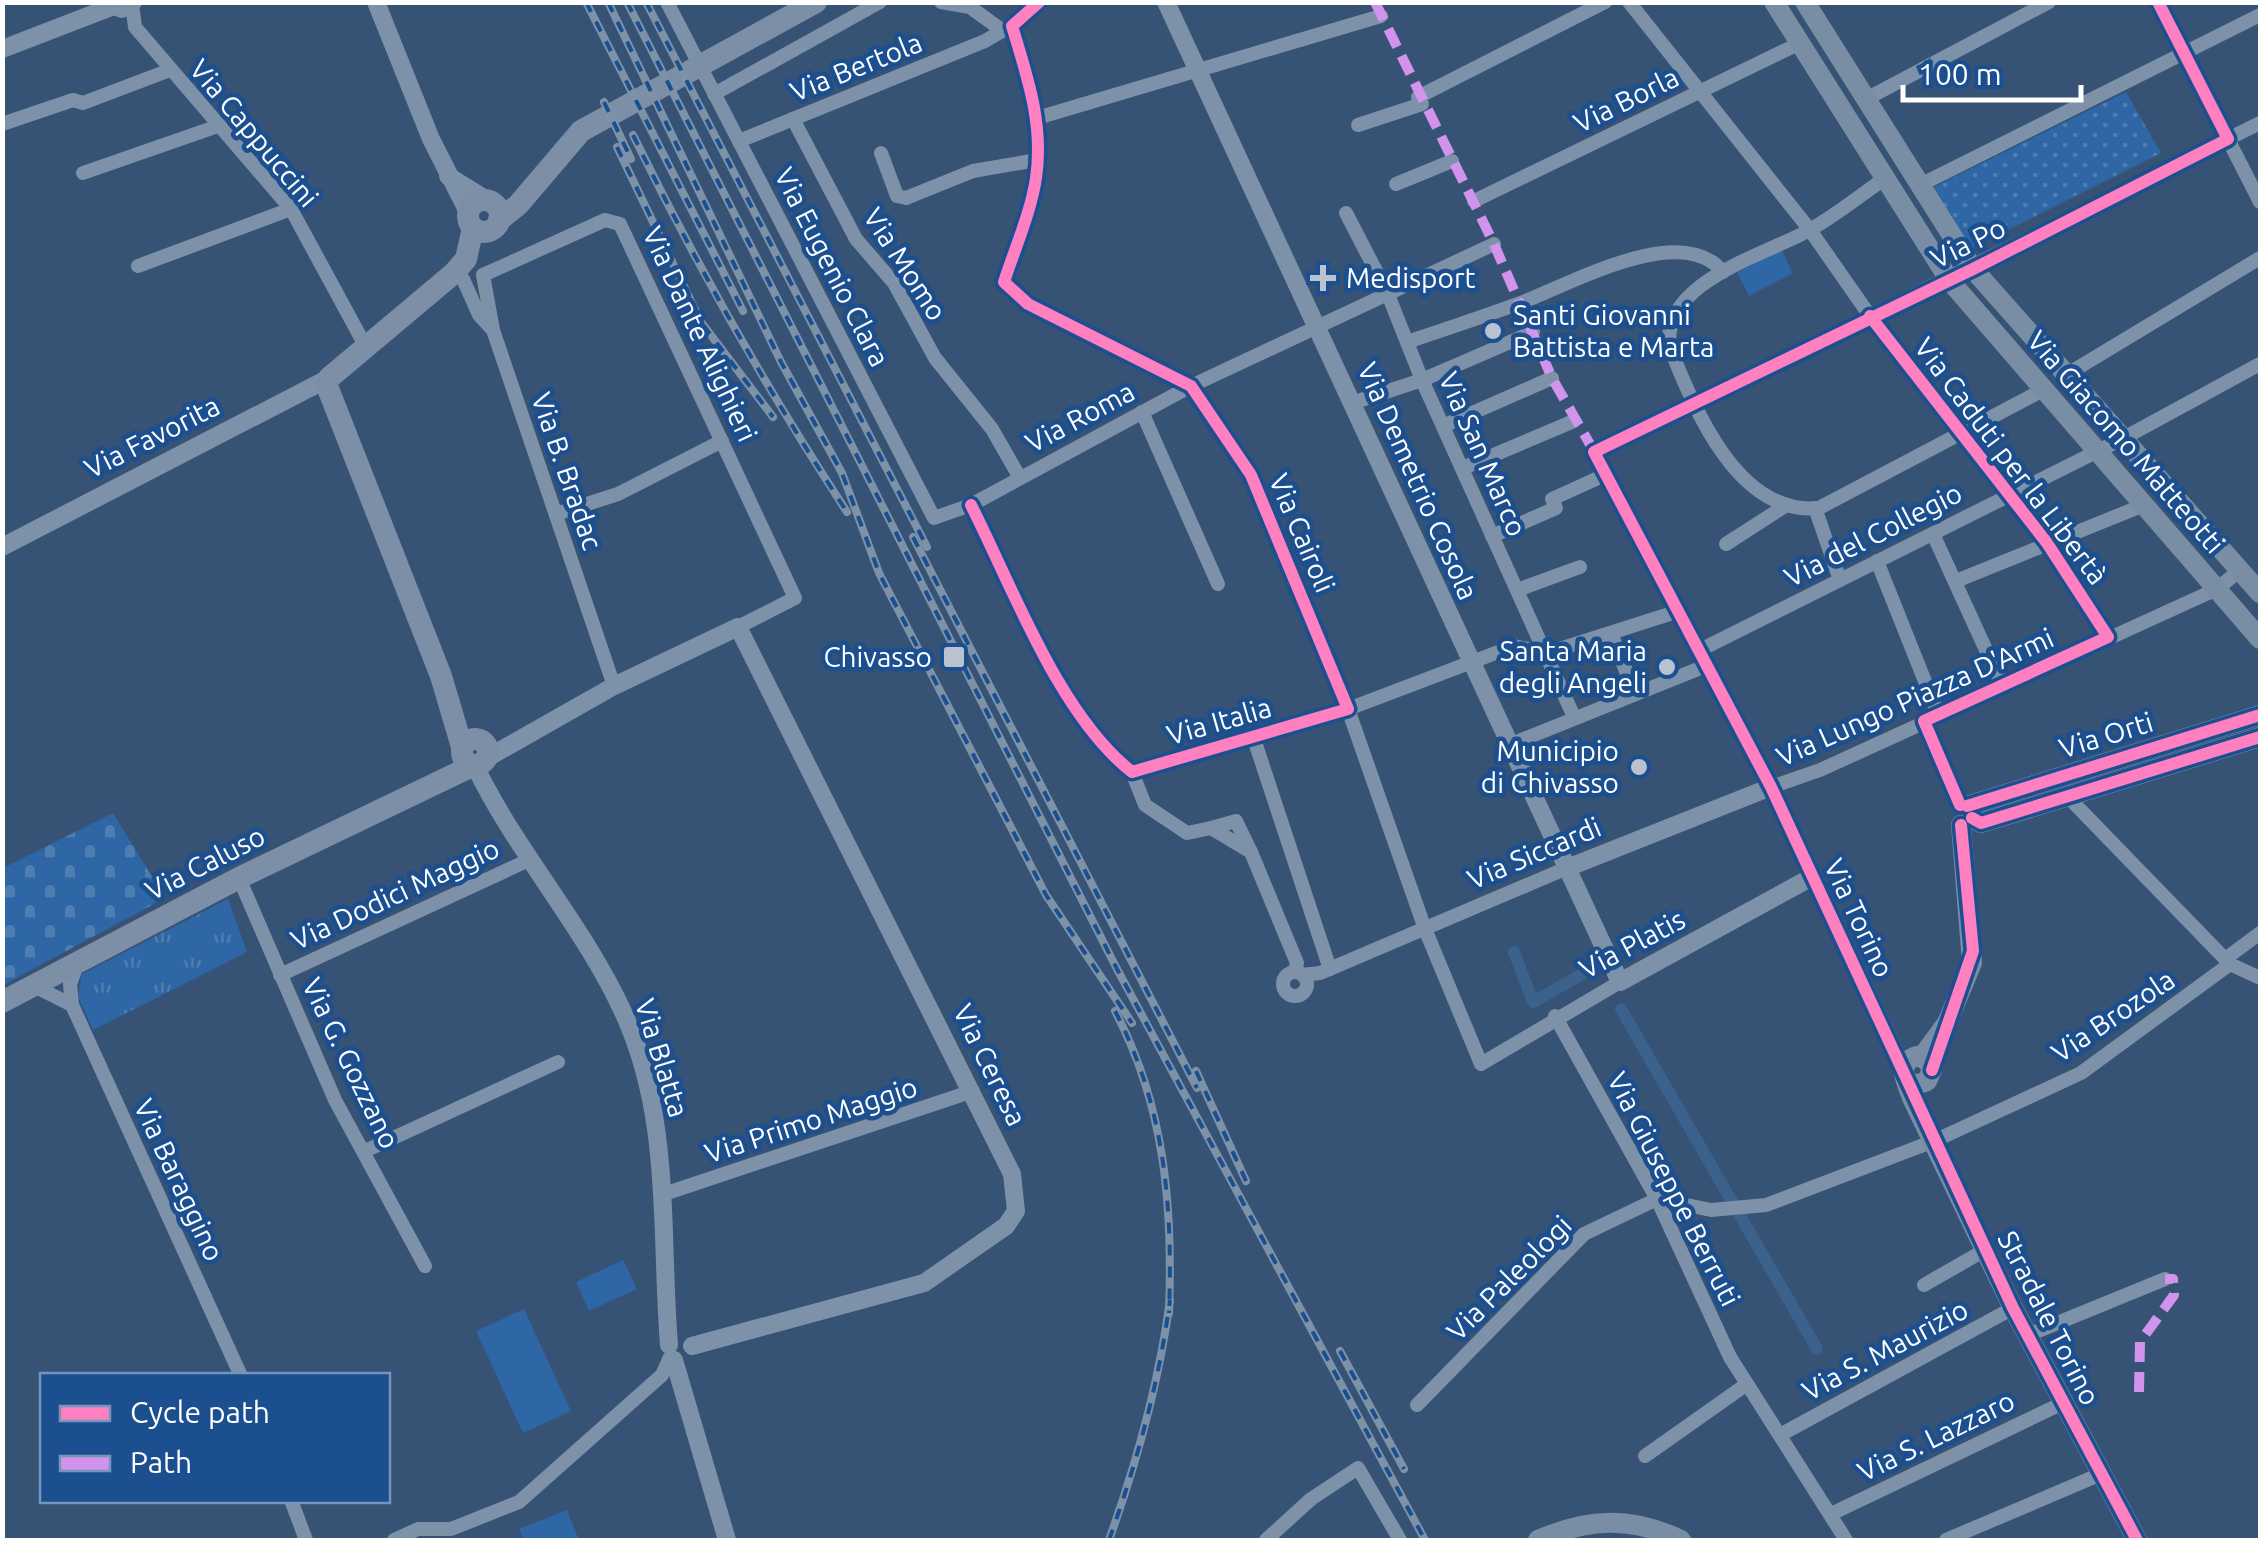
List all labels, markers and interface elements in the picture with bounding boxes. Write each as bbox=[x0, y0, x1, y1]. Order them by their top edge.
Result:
street label: Via Bertola bbox=[785, 26, 926, 107]
scale bar bbox=[1903, 40, 2080, 102]
street label: Via Cappuccini bbox=[184, 53, 325, 212]
text: 100 m bbox=[1918, 57, 2002, 91]
street label: Via Borla bbox=[1568, 61, 1683, 138]
street label: Via Eugenio Clara bbox=[769, 162, 896, 371]
street label: Via Momo bbox=[858, 202, 953, 326]
street label: Via Po bbox=[1925, 211, 2010, 274]
street label: Via Dante Alighieri bbox=[637, 221, 764, 446]
place label: Medisport bbox=[1346, 262, 1476, 293]
marker: Medisport bbox=[1310, 265, 1336, 291]
place label: Santi Giovanni Battista e Marta bbox=[1513, 299, 1714, 362]
marker: Santi Giovanni Battista e Marta bbox=[1482, 320, 1504, 342]
street label: Via Giacomo Matteotti bbox=[2022, 324, 2231, 559]
street label: Via Caduti per la Libertà bbox=[1909, 331, 2114, 590]
street label: Via Demetrio Cosola bbox=[1352, 357, 1485, 604]
street label: Via San Marco bbox=[1433, 367, 1533, 541]
street label: Via Roma bbox=[1020, 375, 1139, 458]
street label: Via B. Bradac bbox=[526, 388, 609, 553]
street label: Via Favorita bbox=[79, 389, 224, 484]
street label: Via Cairoli bbox=[1264, 469, 1341, 597]
street label: Via del Collegio bbox=[1779, 477, 1967, 593]
street label: Via Lungo Piazza D'Armi bbox=[1771, 621, 2058, 772]
place label: Santa Maria degli Angeli bbox=[1499, 635, 1647, 698]
place label: Chivasso bbox=[823, 641, 932, 672]
marker: Chivasso bbox=[941, 644, 967, 670]
marker: Santa Maria degli Angeli bbox=[1656, 656, 1678, 678]
street label: Via Italia bbox=[1163, 691, 1275, 750]
street label: Via Orti bbox=[2055, 706, 2156, 763]
place label: Municipio di Chivasso bbox=[1481, 735, 1619, 798]
marker: Municipio di Chivasso bbox=[1628, 756, 1650, 778]
street label: Via Siccardi bbox=[1462, 811, 1605, 895]
street label: Via Caluso bbox=[140, 819, 270, 906]
street label: Via Dodici Maggio bbox=[286, 832, 504, 955]
street label: Via Torino bbox=[1819, 854, 1900, 982]
street label: Via Platis bbox=[1574, 903, 1690, 984]
street label: Via Brozola bbox=[2045, 963, 2180, 1068]
street label: Via G. Gozzano bbox=[297, 972, 406, 1153]
street label: Via Blatta bbox=[630, 995, 695, 1121]
street label: Via Ceresa bbox=[948, 999, 1033, 1131]
street label: Via Giuseppe Berruti bbox=[1602, 1067, 1747, 1311]
street label: Via Primo Maggio bbox=[701, 1071, 921, 1168]
street label: Via Baraggino bbox=[128, 1094, 230, 1266]
street label: Via Paleologi bbox=[1440, 1209, 1577, 1346]
street label: Stradale Torino bbox=[1992, 1226, 2107, 1410]
street label: Via S. Maurizio bbox=[1797, 1293, 1973, 1406]
legend bbox=[40, 1373, 390, 1503]
street label: Via S. Lazzaro bbox=[1852, 1384, 2019, 1487]
text: Cycle path bbox=[130, 1395, 270, 1429]
text: Path bbox=[130, 1445, 192, 1479]

